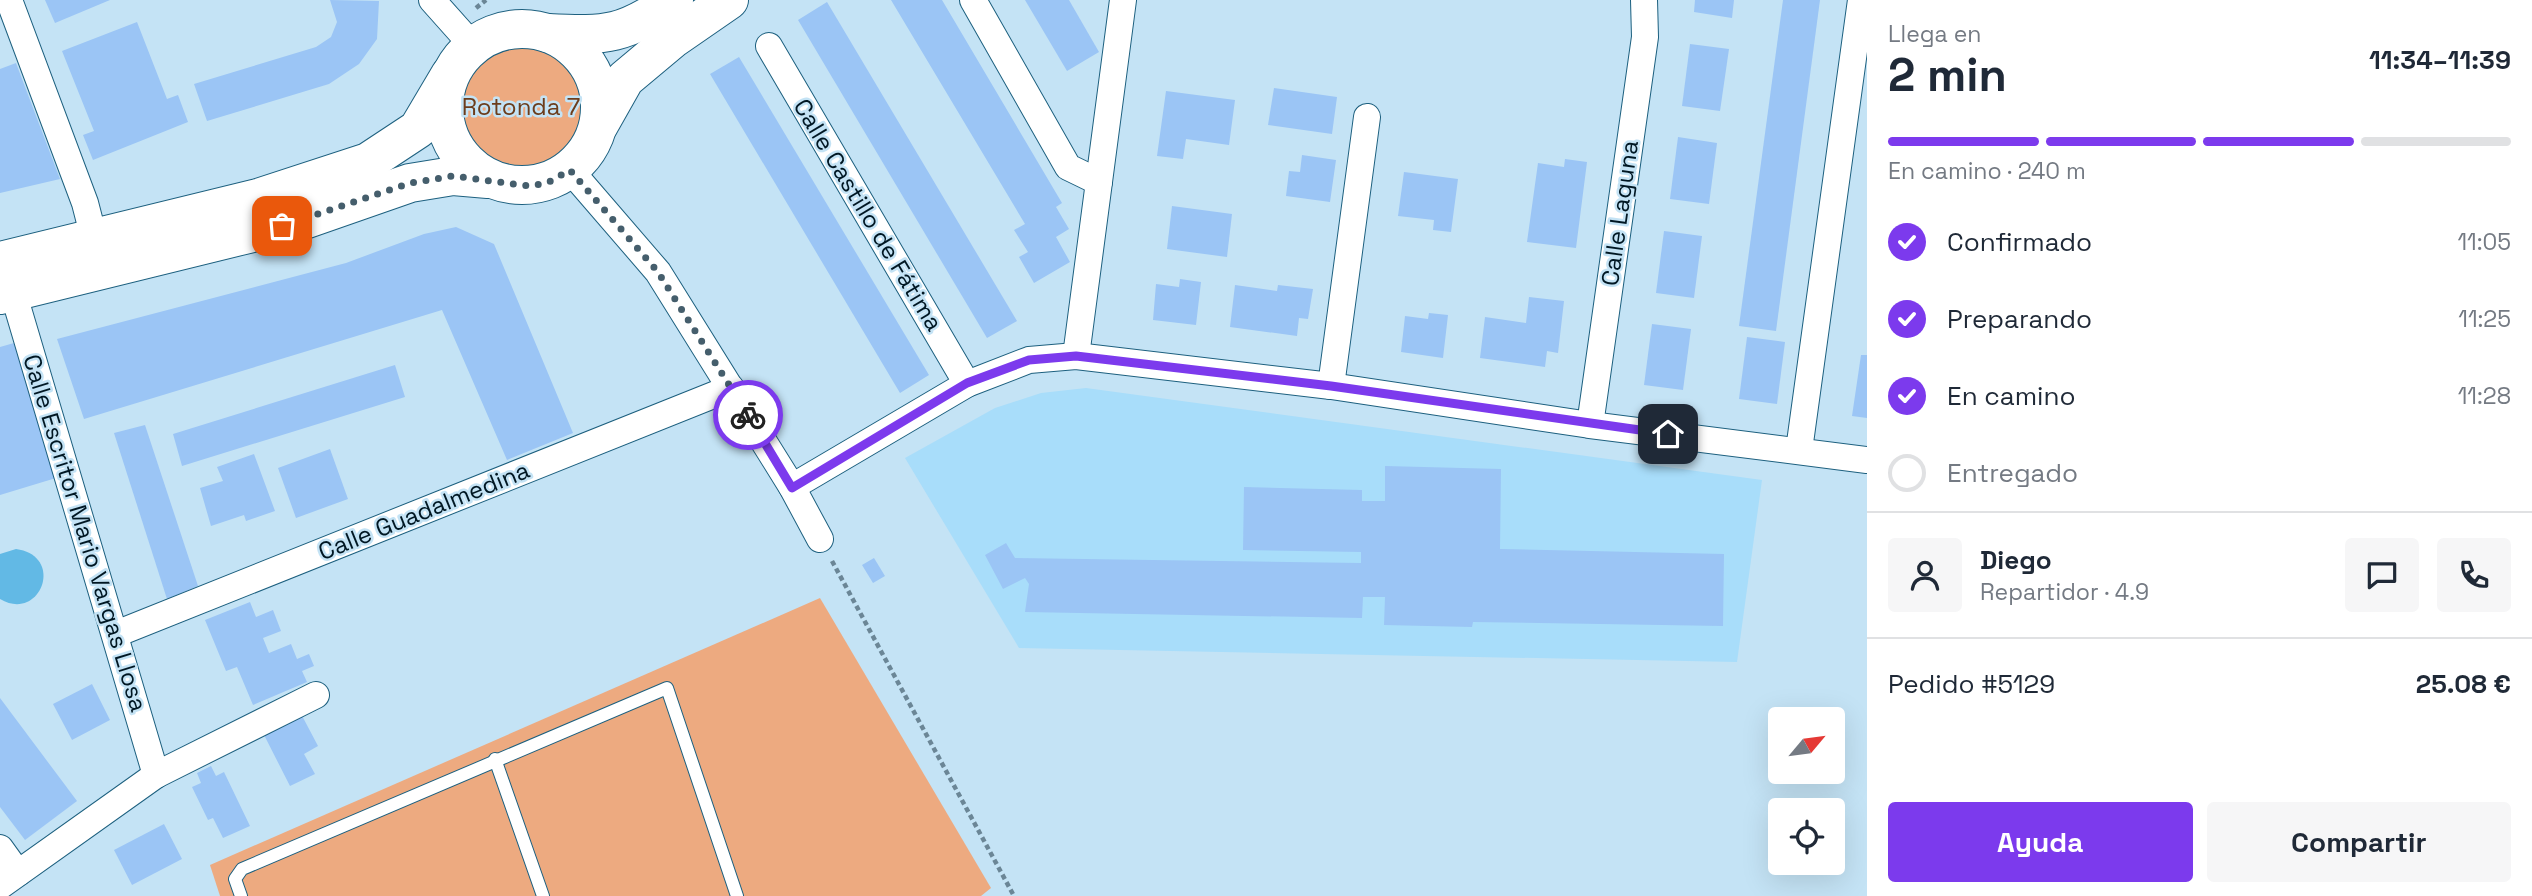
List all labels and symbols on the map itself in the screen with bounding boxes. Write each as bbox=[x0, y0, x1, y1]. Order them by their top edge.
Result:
park label: Rotonda 7 bbox=[462, 91, 580, 122]
street label: Calle Castillo de Fátima bbox=[787, 93, 950, 337]
street label: Calle Laguna bbox=[1594, 138, 1645, 288]
pin bbox=[252, 196, 312, 256]
street label: Calle Escritor Mario Vargas Llosa bbox=[16, 350, 155, 716]
courier bbox=[713, 380, 783, 450]
pin bbox=[1638, 404, 1698, 464]
street label: Calle Guadalmedina bbox=[314, 454, 534, 567]
north arrow bbox=[1768, 707, 1844, 784]

